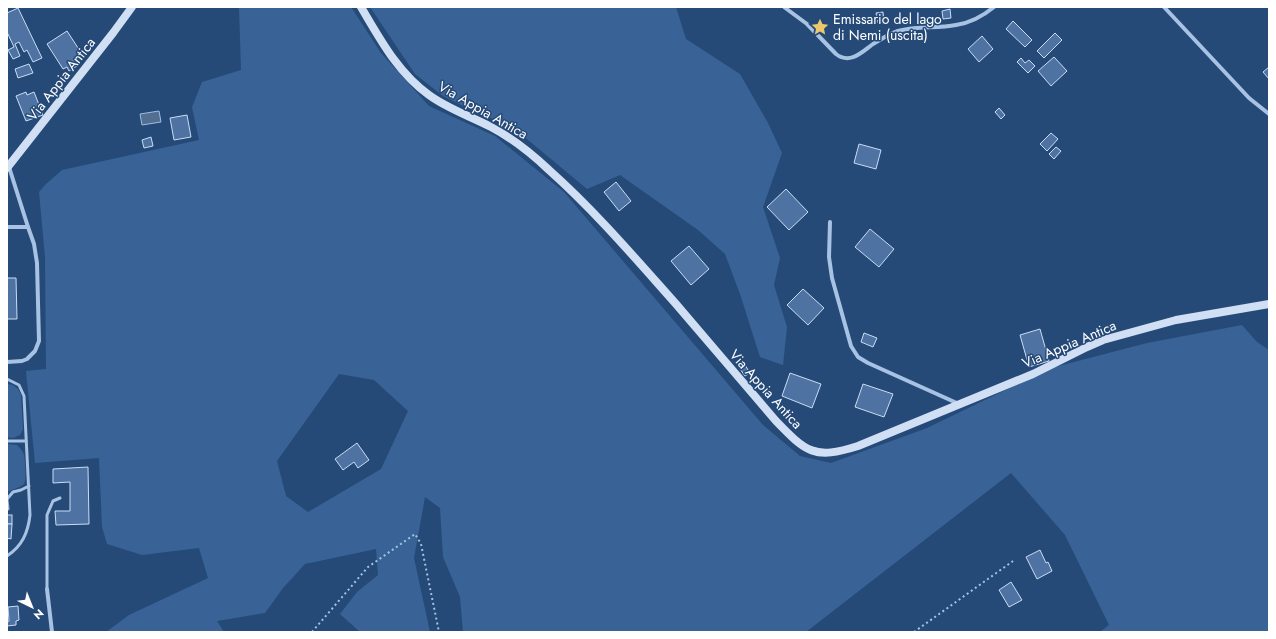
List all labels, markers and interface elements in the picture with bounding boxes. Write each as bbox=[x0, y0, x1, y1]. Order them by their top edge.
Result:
place label: Emissario del lago di Nemi (uscita) bbox=[833, 9, 942, 45]
place icon: Emissario del lago di Nemi (uscita) bbox=[810, 17, 830, 37]
street label: Via Appia Antica bbox=[22, 33, 100, 125]
street label: Via Appia Antica bbox=[434, 76, 532, 144]
street label: Via Appia Antica bbox=[1019, 315, 1119, 373]
street label: Via Appia Antica bbox=[725, 345, 807, 433]
north arrow bbox=[12, 587, 52, 627]
text: N bbox=[30, 605, 47, 623]

